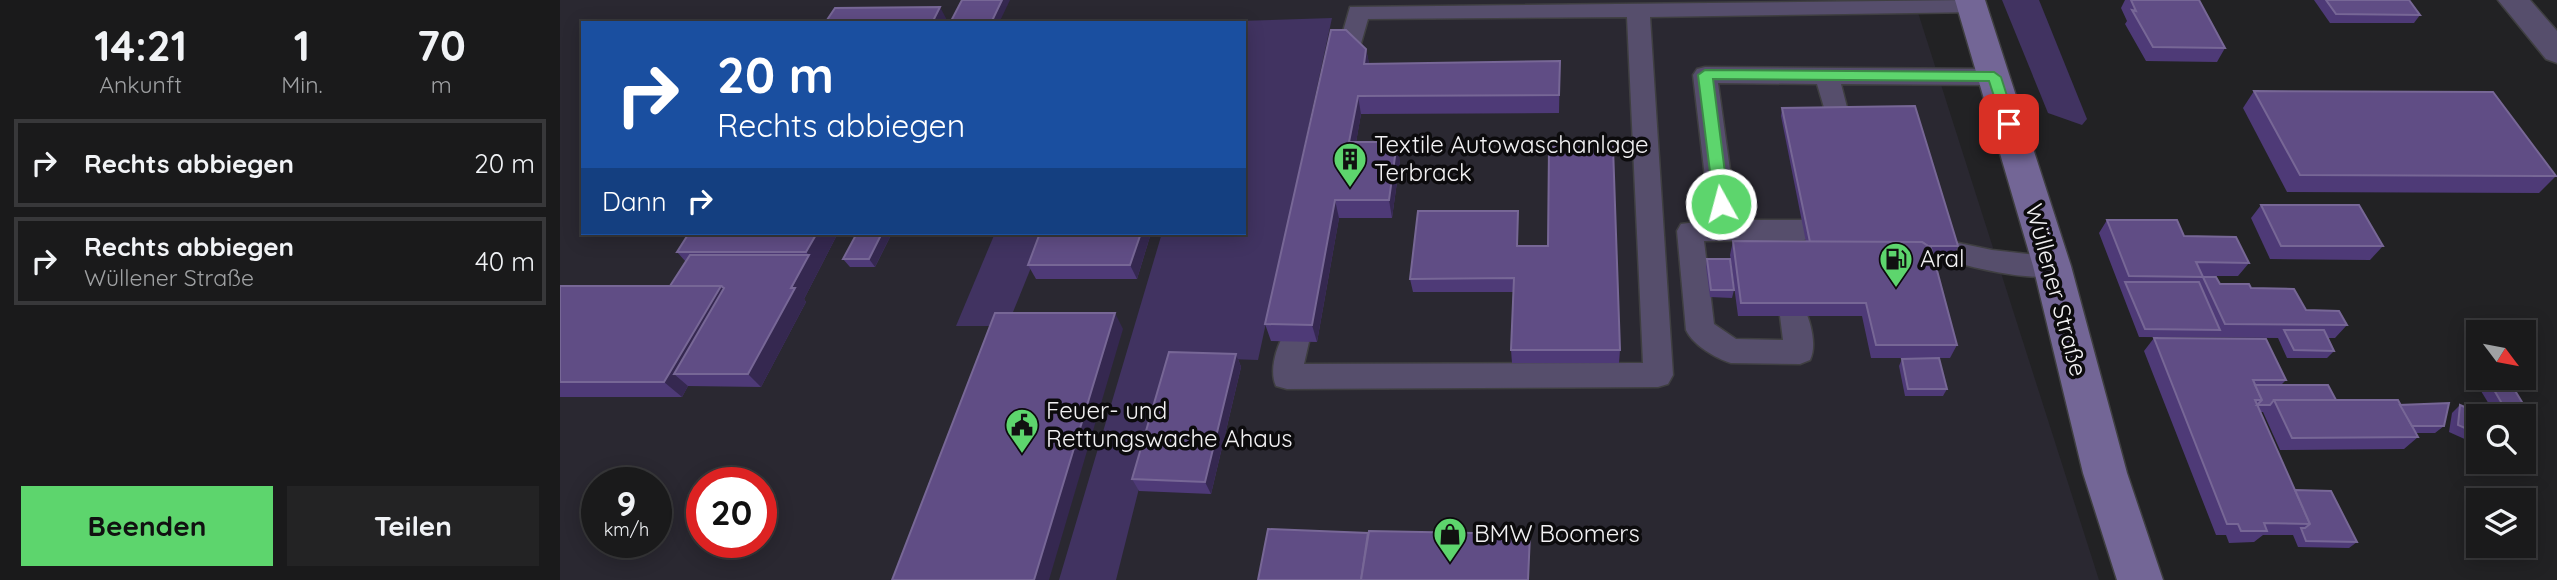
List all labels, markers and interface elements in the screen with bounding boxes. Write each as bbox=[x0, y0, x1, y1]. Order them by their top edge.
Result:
text: 14:21 bbox=[94, 19, 187, 72]
text: 1 bbox=[294, 19, 310, 72]
text: 70 bbox=[417, 19, 466, 72]
text: 20 m bbox=[717, 44, 834, 105]
icon: right bbox=[602, 49, 693, 140]
text: Ankunft bbox=[99, 70, 182, 99]
text: Min. bbox=[281, 70, 323, 99]
text: m bbox=[431, 70, 452, 99]
pin bbox=[1979, 94, 2039, 154]
text: Rechts abbiegen bbox=[717, 105, 965, 145]
icon: arrive bbox=[1990, 105, 2028, 143]
place label: Textile Autowaschanlage Terbrack bbox=[1374, 129, 1648, 187]
building icon: Textile Autowaschanlage Terbrack bbox=[1331, 140, 1369, 189]
icon: right bbox=[25, 144, 63, 182]
text: Rechts abbiegen bbox=[84, 147, 294, 180]
text: 20 m bbox=[474, 147, 535, 180]
position arrow bbox=[1684, 167, 1758, 241]
icon: right bbox=[681, 182, 719, 220]
text: Dann bbox=[602, 185, 667, 218]
street label: Wüllener Straße bbox=[2020, 200, 2094, 379]
text: Rechts abbiegen bbox=[84, 230, 294, 263]
fuel station icon: Aral bbox=[1877, 240, 1915, 289]
icon: right bbox=[25, 242, 63, 280]
place label: Aral bbox=[1920, 243, 1965, 273]
text: 40 m bbox=[475, 245, 535, 278]
text: Wüllener Straße bbox=[84, 263, 254, 292]
north arrow bbox=[2466, 320, 2536, 390]
map controls bbox=[2466, 320, 2536, 558]
place label: Feuer- und Rettungswache Ahaus bbox=[1046, 395, 1293, 453]
button: search bbox=[2466, 404, 2536, 474]
public building icon: Feuer- und Rettungswache Ahaus bbox=[1003, 406, 1041, 455]
speed limit sign: 20 bbox=[686, 467, 777, 558]
text: 9 bbox=[617, 481, 636, 525]
button: Beenden bbox=[21, 486, 273, 566]
button: Teilen bbox=[287, 486, 539, 566]
button: layers bbox=[2466, 488, 2536, 558]
shop icon: BMW Boomers bbox=[1431, 515, 1469, 564]
text: km/h bbox=[604, 518, 649, 541]
place label: BMW Boomers bbox=[1474, 518, 1640, 548]

